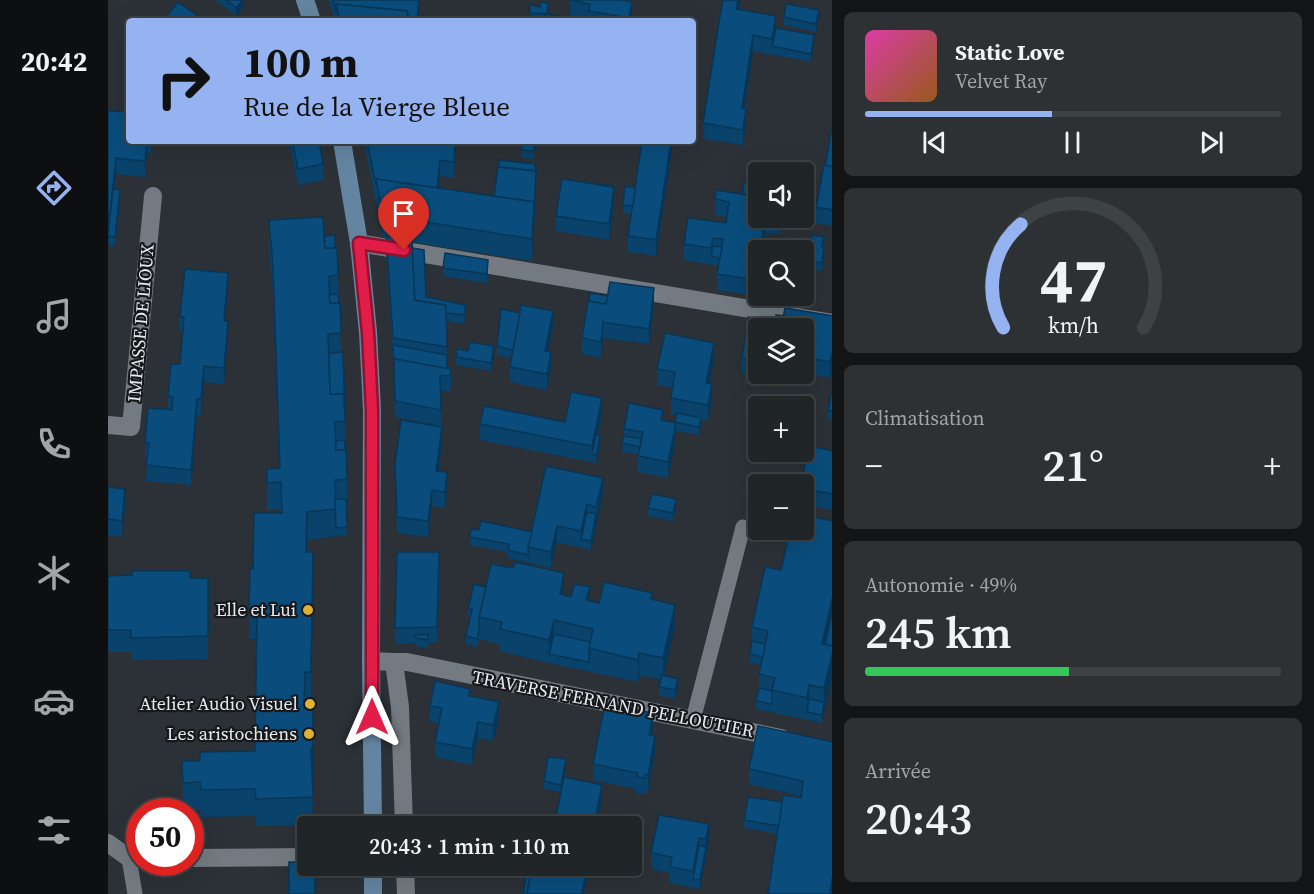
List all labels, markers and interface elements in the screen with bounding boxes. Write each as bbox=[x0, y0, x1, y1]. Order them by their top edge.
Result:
text: 100 m bbox=[243, 33, 358, 91]
text: Static Love bbox=[955, 37, 1065, 67]
icon: right bbox=[144, 42, 222, 120]
text: 20:42 bbox=[21, 43, 87, 80]
text: Velvet Ray bbox=[955, 67, 1047, 95]
text: Rue de la Vierge Bleue bbox=[243, 88, 510, 125]
icon: previous bbox=[918, 126, 951, 159]
icon: pause bbox=[1056, 126, 1089, 159]
icon: next bbox=[1195, 126, 1228, 159]
map controls bbox=[748, 162, 814, 540]
button: sound bbox=[748, 162, 814, 228]
icon: directions bbox=[33, 167, 75, 209]
pin bbox=[378, 188, 429, 250]
icon: arrive bbox=[387, 197, 420, 230]
text: 47 bbox=[1039, 237, 1107, 323]
button: search bbox=[748, 240, 814, 306]
street label: IMPASSE DE LIOUX bbox=[121, 243, 160, 403]
icon: music bbox=[33, 295, 75, 337]
text: km/h bbox=[1047, 311, 1099, 340]
button: layers bbox=[748, 318, 814, 384]
button: + bbox=[748, 396, 814, 462]
text: Climatisation bbox=[865, 404, 985, 432]
icon: phone bbox=[33, 423, 75, 465]
text: 21° bbox=[1042, 434, 1104, 496]
text: − bbox=[865, 443, 883, 488]
text: + bbox=[1264, 443, 1281, 488]
button: − bbox=[748, 474, 814, 540]
icon: climate bbox=[33, 552, 75, 594]
text: Autonomie · 49% bbox=[865, 571, 1017, 599]
place label: Elle et Lui bbox=[216, 597, 296, 622]
text: 245 km bbox=[865, 601, 1012, 663]
marker: Elle et Lui bbox=[301, 603, 315, 617]
street label: TRAVERSE FERNAND PELLOUTIER bbox=[470, 664, 756, 743]
icon: car bbox=[33, 680, 75, 722]
position arrow bbox=[340, 685, 404, 749]
place label: Atelier Audio Visuel bbox=[139, 691, 298, 716]
marker: Atelier Audio Visuel bbox=[303, 697, 317, 711]
place label: Les aristochiens bbox=[167, 721, 297, 746]
marker: Les aristochiens bbox=[302, 727, 316, 741]
text: Arrivée bbox=[865, 757, 931, 785]
text: 20:43 bbox=[865, 787, 972, 849]
speed limit sign: 50 bbox=[126, 798, 204, 876]
icon: filters bbox=[33, 809, 75, 851]
text: 20:43 · 1 min · 110 m bbox=[369, 831, 570, 861]

